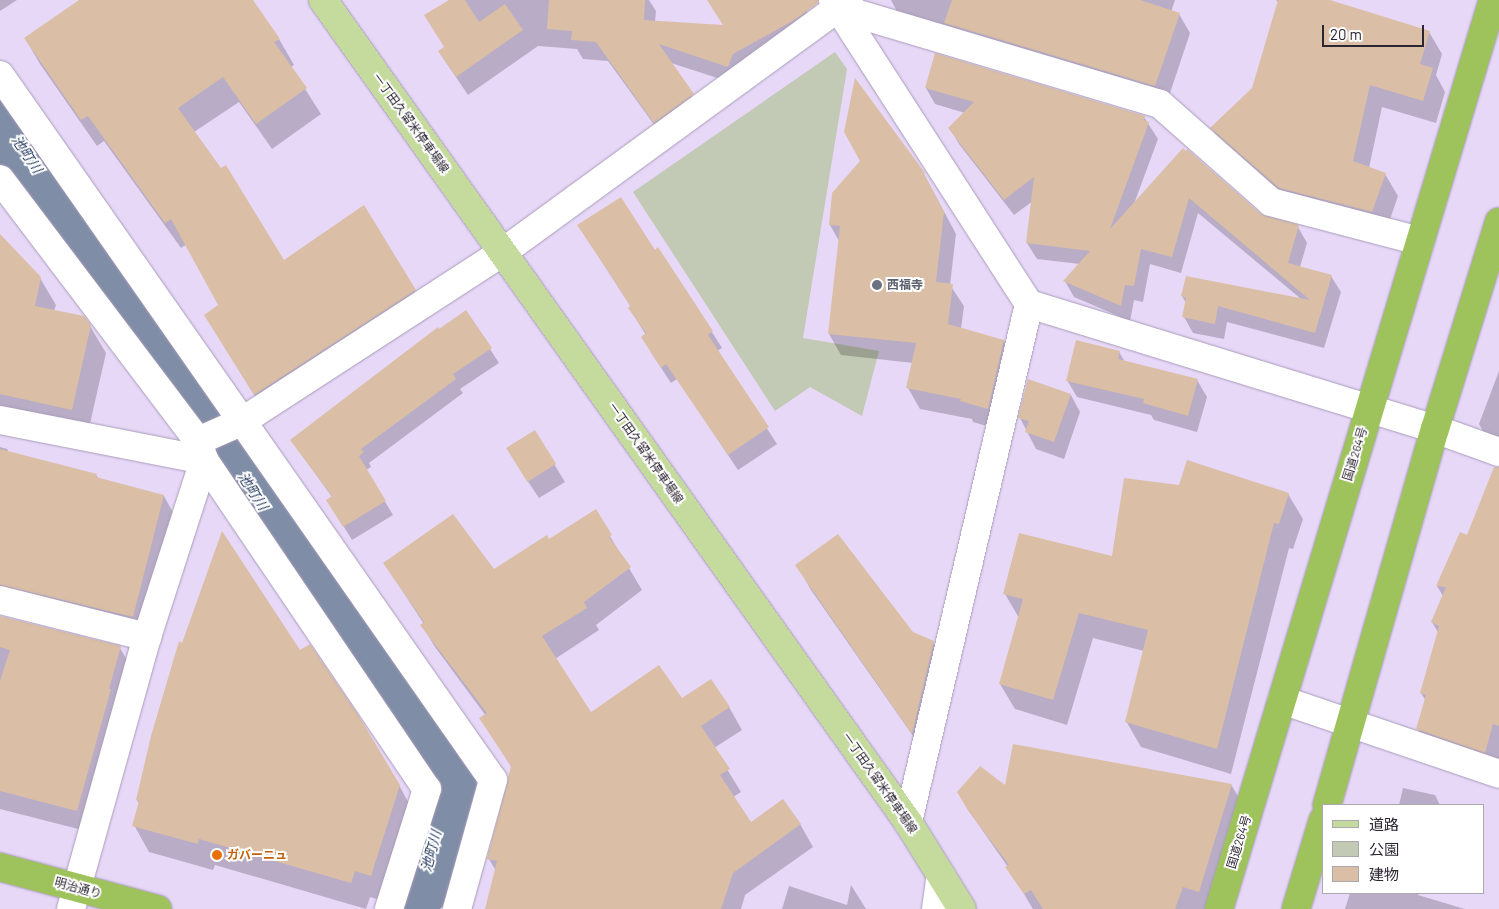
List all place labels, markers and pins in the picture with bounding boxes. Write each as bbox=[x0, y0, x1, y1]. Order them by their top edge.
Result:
place label: 西福寺 bbox=[887, 278, 923, 292]
marker: 西福寺 bbox=[871, 279, 883, 291]
place label: ガバーニュ bbox=[227, 848, 287, 862]
marker: ガバーニュ bbox=[211, 849, 223, 861]

